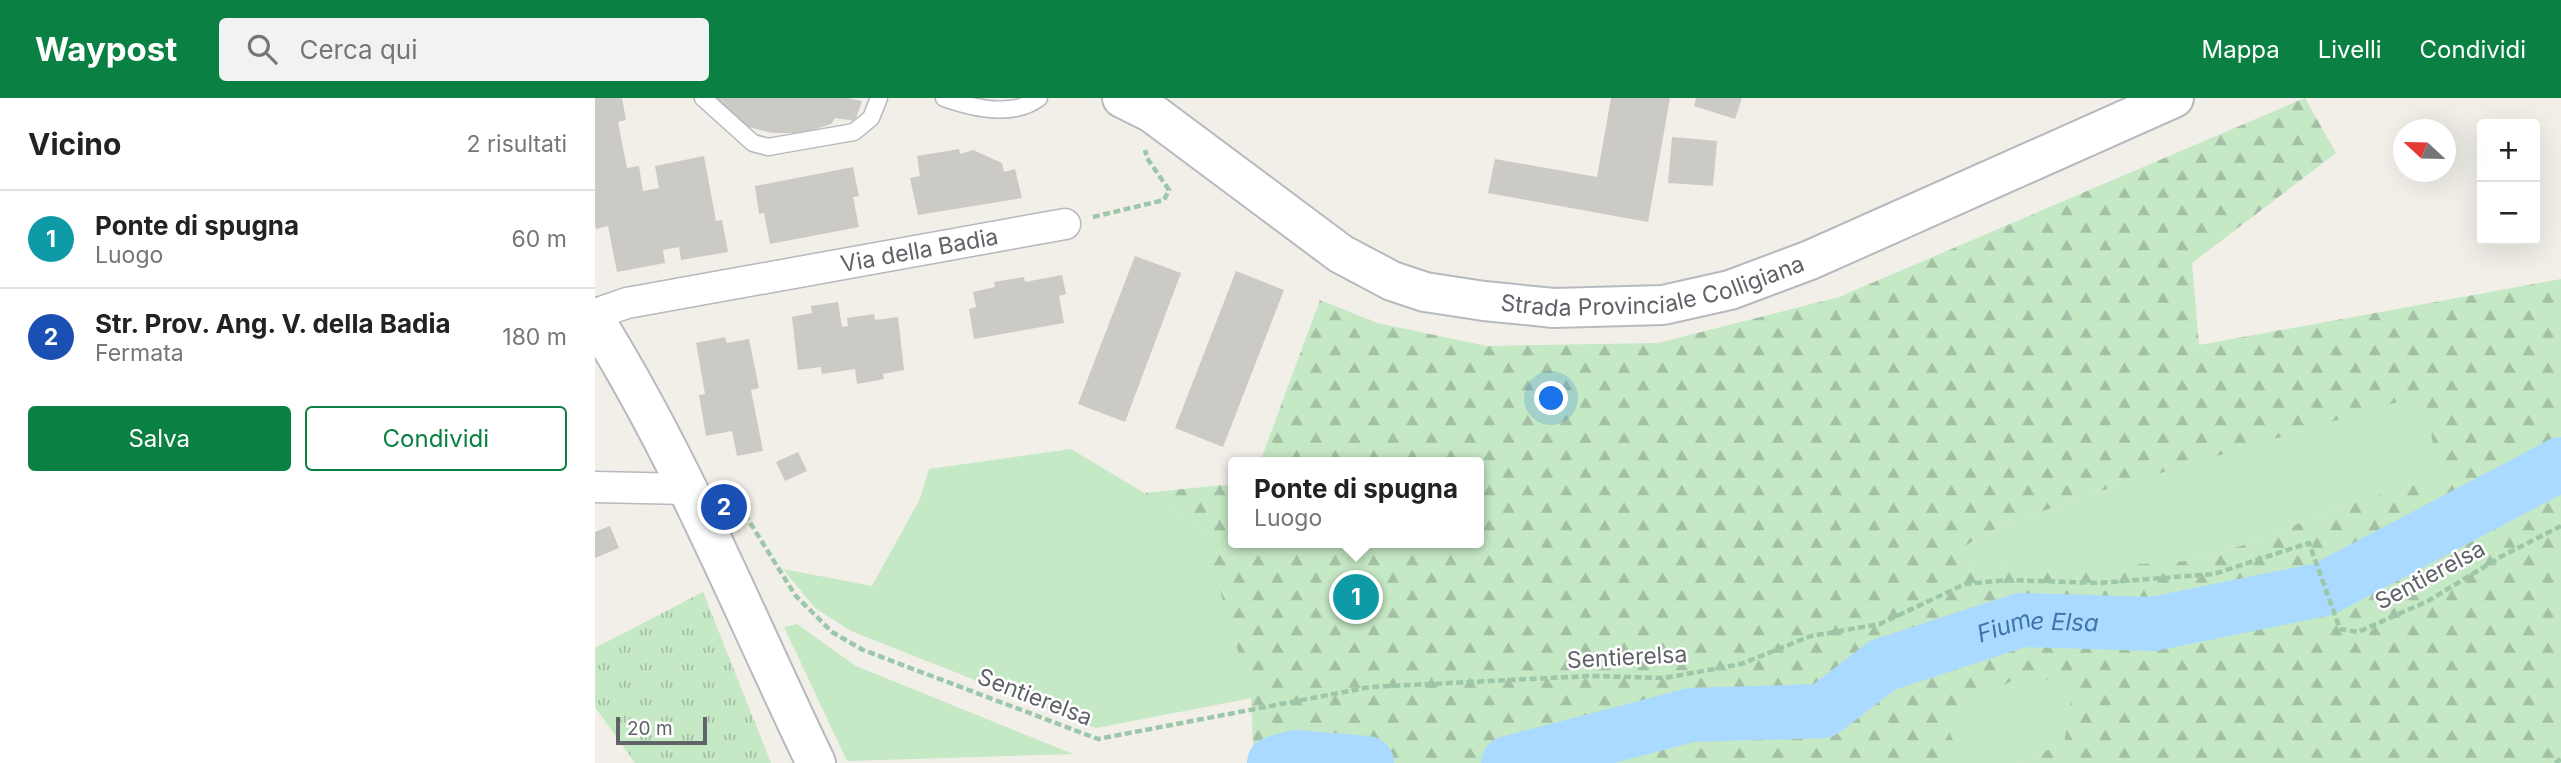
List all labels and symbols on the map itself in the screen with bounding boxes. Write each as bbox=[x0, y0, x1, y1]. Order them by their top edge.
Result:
north arrow bbox=[2393, 119, 2456, 182]
street label: Via della Badia bbox=[838, 222, 1000, 278]
street label: Strada Provinciale Colligiana bbox=[1499, 249, 1808, 322]
your location bbox=[1534, 381, 1568, 415]
pin: 2 bbox=[701, 481, 747, 533]
street label: Sentierelsa bbox=[2370, 534, 2490, 616]
pin: 1 bbox=[1333, 571, 1379, 623]
water label: Fiume Elsa bbox=[1973, 603, 2099, 648]
street label: Sentierelsa bbox=[1566, 640, 1688, 674]
street label: Sentierelsa bbox=[974, 662, 1096, 732]
scale bar bbox=[616, 714, 707, 746]

